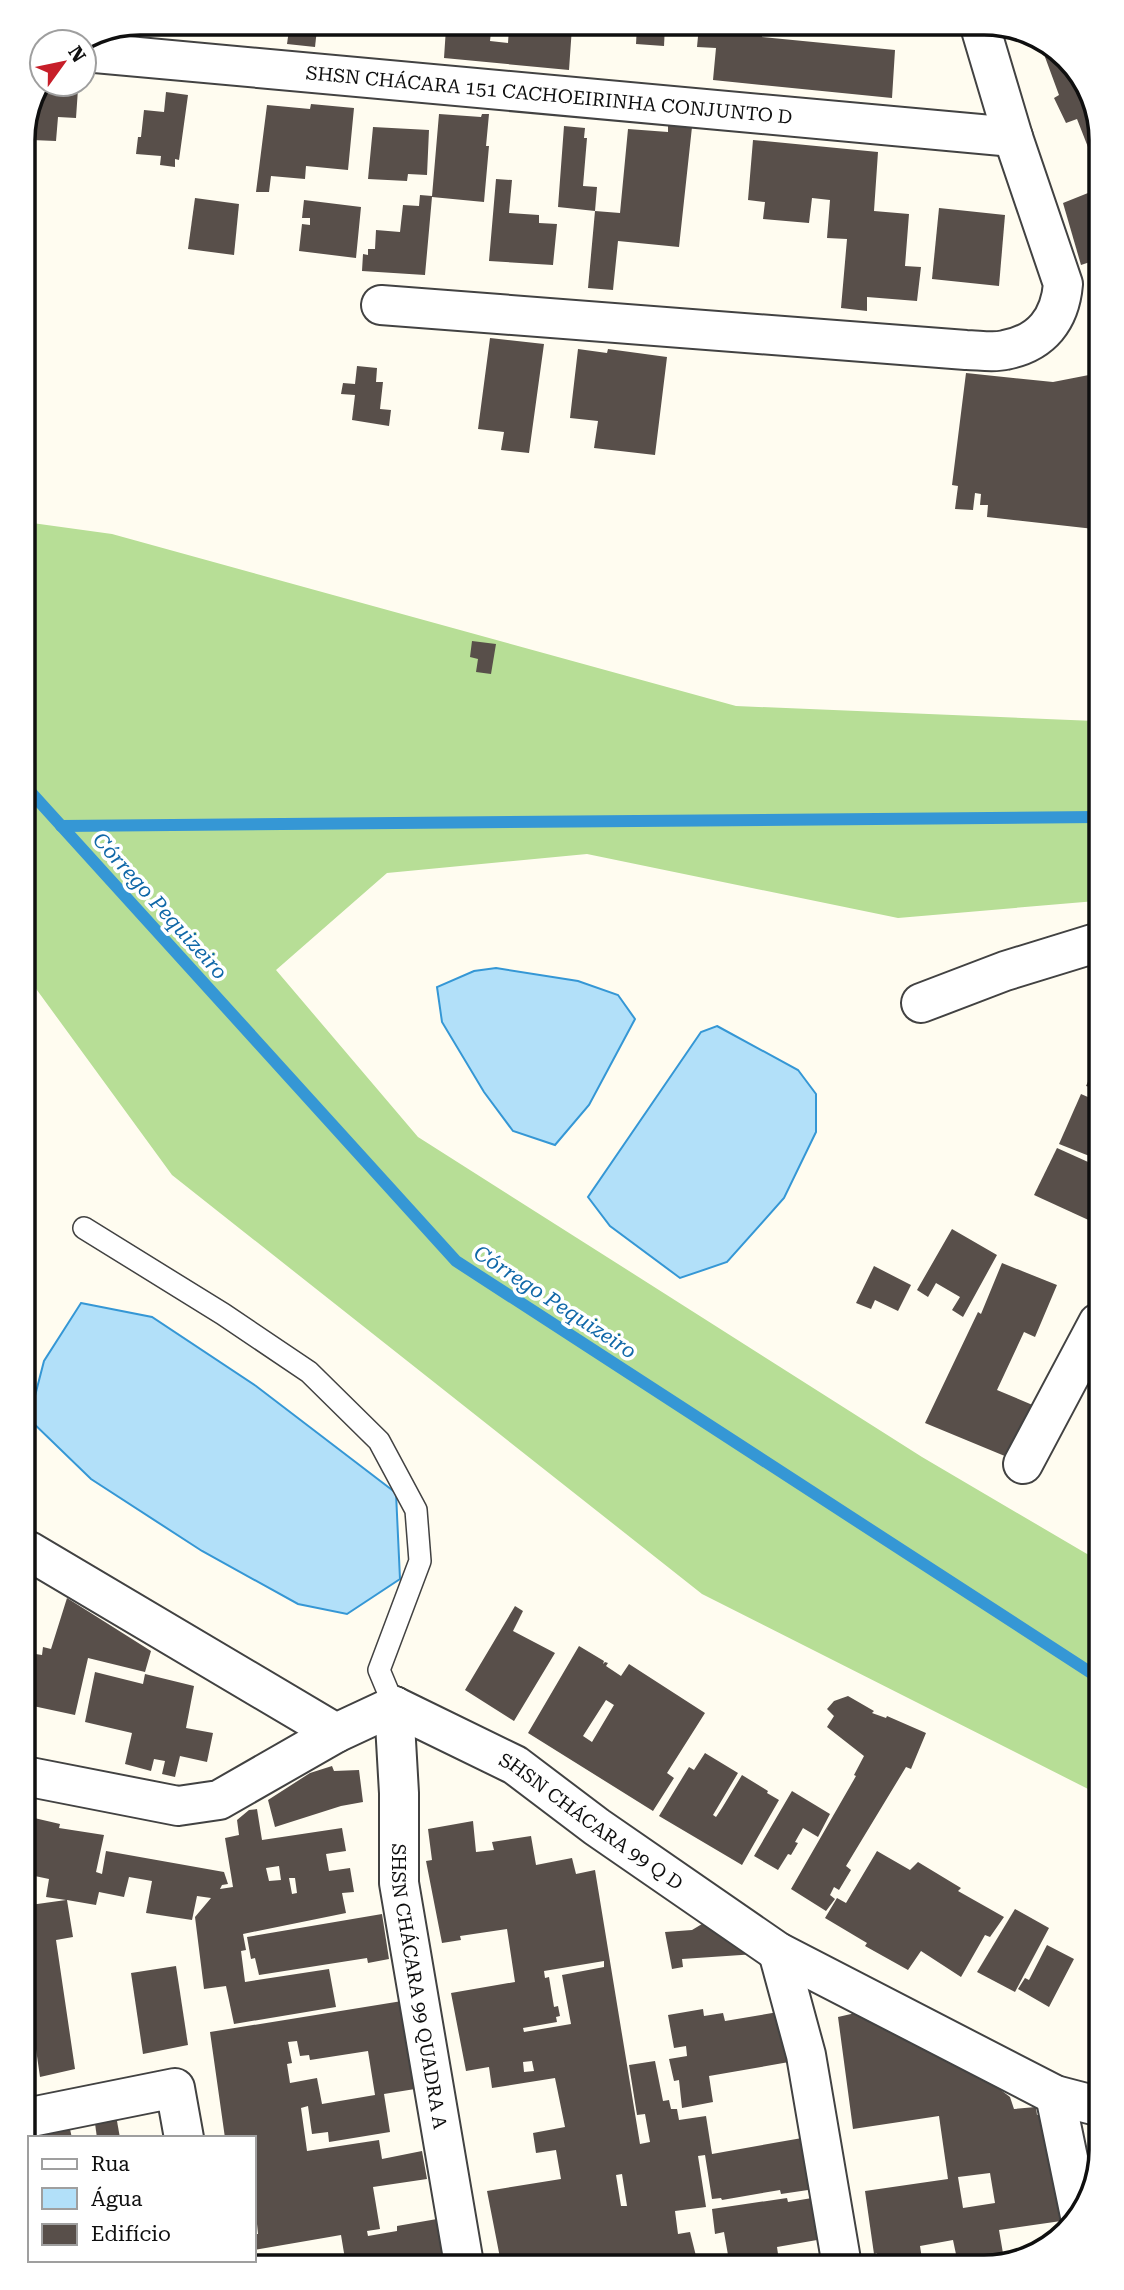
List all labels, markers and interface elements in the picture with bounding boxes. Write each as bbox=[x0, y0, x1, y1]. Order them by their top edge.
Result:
north arrow bbox=[28, 28, 98, 98]
text: N bbox=[63, 42, 91, 67]
street label: SHSN CHÁCARA 151 CACHOEIRINHA CONJUNTO D bbox=[305, 61, 793, 129]
water label: Córrego Pequizeiro bbox=[88, 828, 232, 984]
water label: Córrego Pequizeiro bbox=[469, 1241, 641, 1363]
street label: SHSN CHÁCARA 99 Q D bbox=[495, 1748, 687, 1895]
street label: SHSN CHÁCARA 99 QUADRA A bbox=[387, 1843, 452, 2131]
legend bbox=[28, 2136, 256, 2262]
text: Rua bbox=[91, 2152, 130, 2176]
text: Água bbox=[91, 2186, 143, 2211]
text: Edifício bbox=[91, 2222, 171, 2246]

